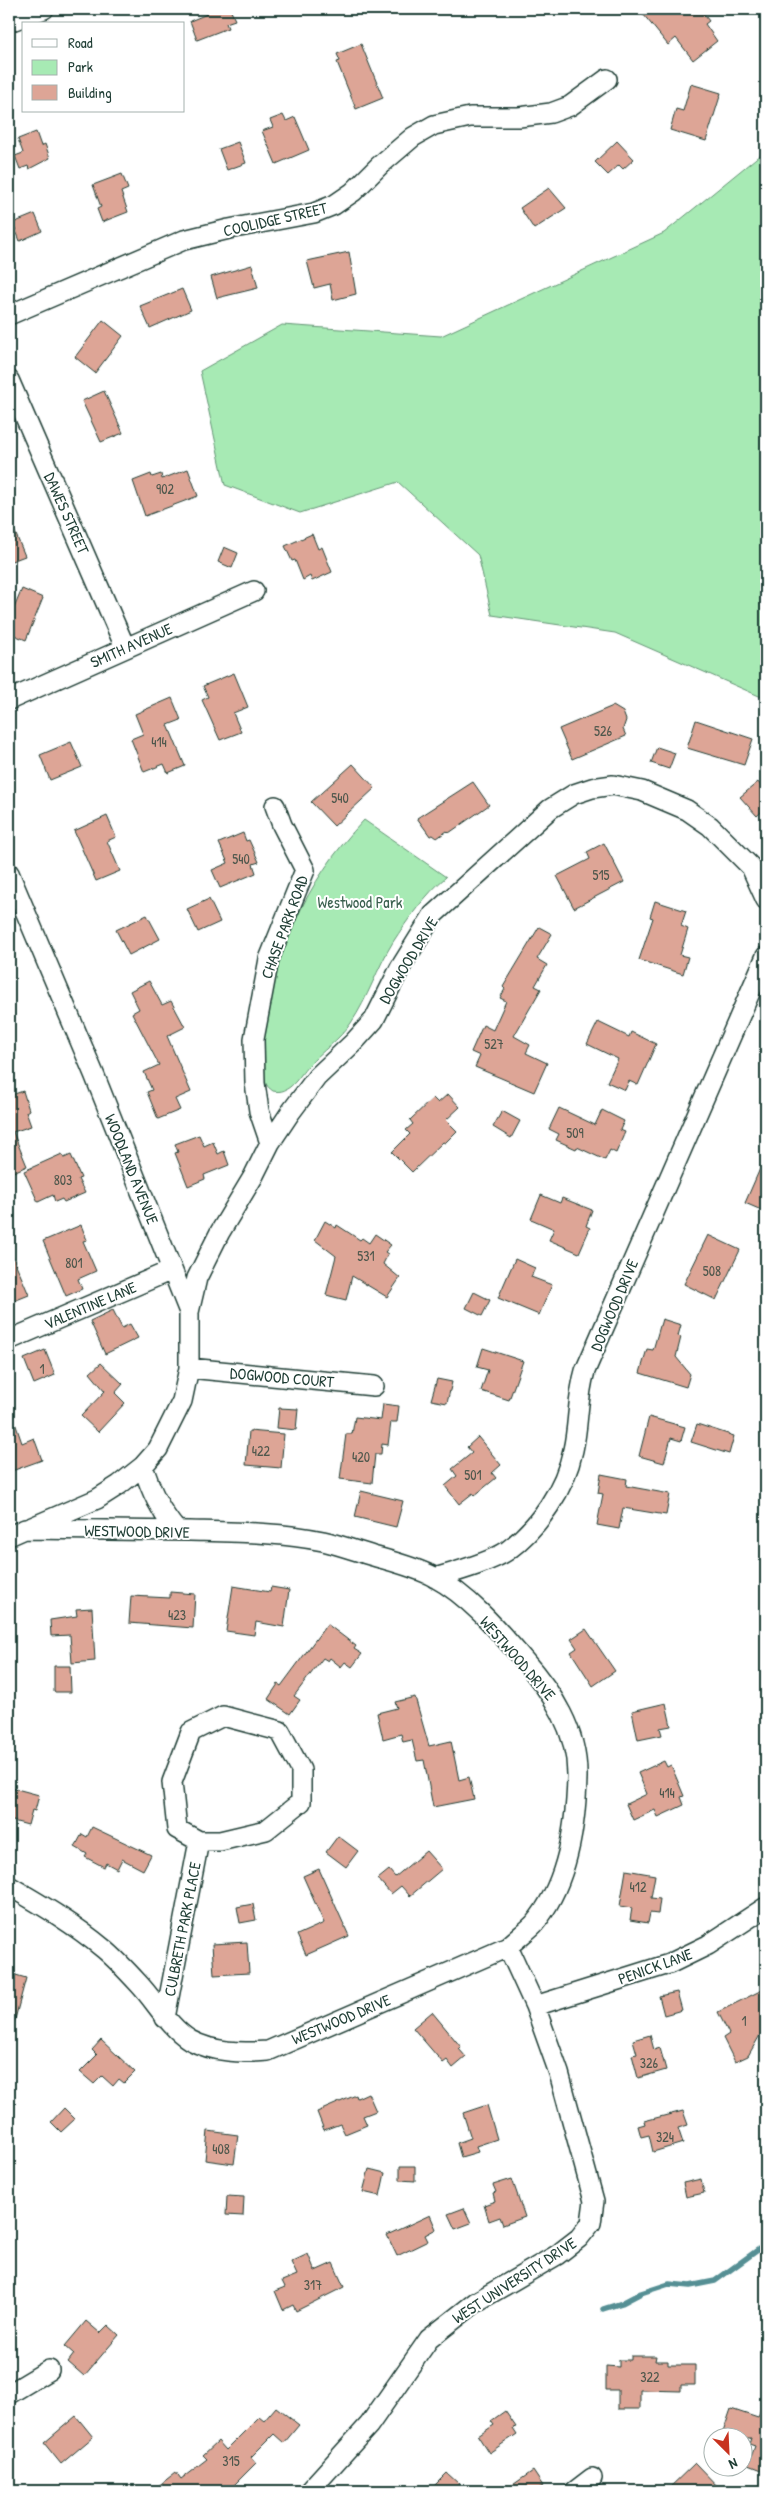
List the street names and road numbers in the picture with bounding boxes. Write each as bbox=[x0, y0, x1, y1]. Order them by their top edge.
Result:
street label: COOLIDGE STREET bbox=[221, 196, 330, 242]
street label: DAWES STREET bbox=[39, 469, 95, 558]
street label: SMITH AVENUE bbox=[87, 617, 175, 673]
street label: CHASE PARK ROAD bbox=[255, 872, 313, 982]
street label: DOGWOOD DRIVE bbox=[373, 912, 443, 1008]
street label: WOODLAND AVENUE bbox=[100, 1111, 164, 1227]
street label: DOGWOOD DRIVE bbox=[585, 1256, 643, 1354]
street label: VALENTINE LANE bbox=[41, 1276, 139, 1334]
street label: DOGWOOD COURT bbox=[229, 1361, 335, 1393]
street label: WESTWOOD DRIVE bbox=[84, 1519, 190, 1543]
street label: WESTWOOD DRIVE bbox=[475, 1611, 561, 1705]
street label: CULBRETH PARK PLACE bbox=[158, 1860, 206, 1998]
street label: PENICK LANE bbox=[615, 1942, 695, 1990]
street label: WESTWOOD DRIVE bbox=[288, 1988, 394, 2050]
street label: WEST UNIVERSITY DRIVE bbox=[448, 2232, 580, 2328]

